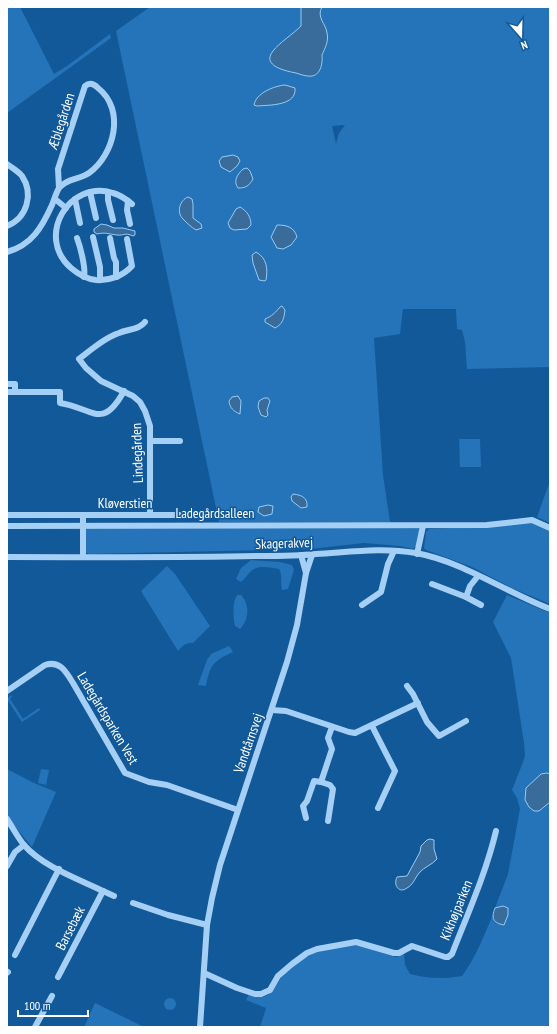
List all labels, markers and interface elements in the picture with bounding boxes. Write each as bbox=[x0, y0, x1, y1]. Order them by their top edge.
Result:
north arrow bbox=[501, 16, 541, 56]
text: N bbox=[519, 38, 530, 53]
street label: Æblegården bbox=[43, 91, 79, 152]
street label: Lindegården bbox=[127, 423, 147, 483]
street label: Kløverstien bbox=[98, 494, 152, 512]
street label: Ladegårdsalleen bbox=[176, 504, 254, 522]
street label: Skagerakvej bbox=[255, 533, 313, 553]
street label: Ladegårdsparken Vest bbox=[73, 668, 143, 768]
street label: Vandtårnsvej bbox=[229, 711, 267, 776]
street label: Kikhøjparken bbox=[436, 877, 476, 943]
street label: Barsebæk bbox=[51, 902, 89, 953]
scale bar bbox=[18, 992, 88, 1018]
text: 100 m bbox=[24, 998, 51, 1013]

